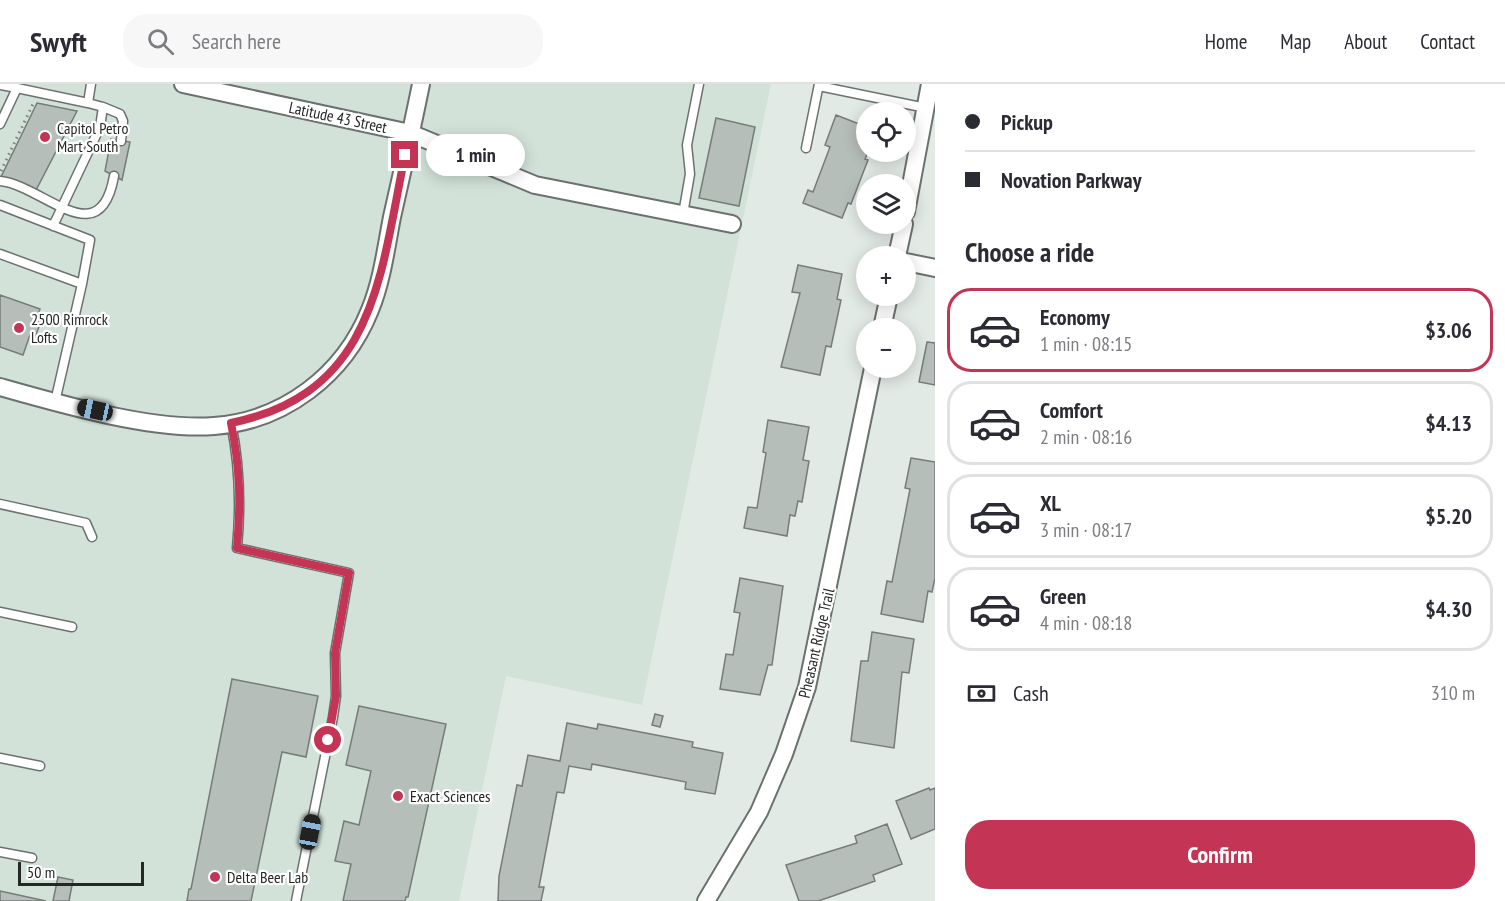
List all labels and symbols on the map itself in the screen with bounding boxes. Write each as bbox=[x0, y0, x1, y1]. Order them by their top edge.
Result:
street label: Latitude 43 Street bbox=[287, 97, 390, 137]
place label: Capitol Petro Mart South bbox=[57, 118, 128, 156]
marker: Capitol Petro Mart South bbox=[38, 130, 52, 144]
callout: 1 min bbox=[426, 134, 525, 176]
route end bbox=[391, 141, 418, 168]
place label: 2500 Rimrock Lofts bbox=[31, 309, 109, 347]
marker: 2500 Rimrock Lofts bbox=[12, 321, 26, 335]
car bbox=[76, 397, 114, 423]
street label: Pheasant Ridge Trail bbox=[794, 586, 838, 700]
route start bbox=[314, 726, 341, 753]
place label: Exact Sciences bbox=[410, 786, 490, 806]
marker: Exact Sciences bbox=[391, 789, 405, 803]
car bbox=[298, 813, 322, 851]
scale bar bbox=[18, 859, 144, 886]
place label: Delta Beer Lab bbox=[227, 867, 308, 887]
marker: Delta Beer Lab bbox=[208, 870, 222, 884]

